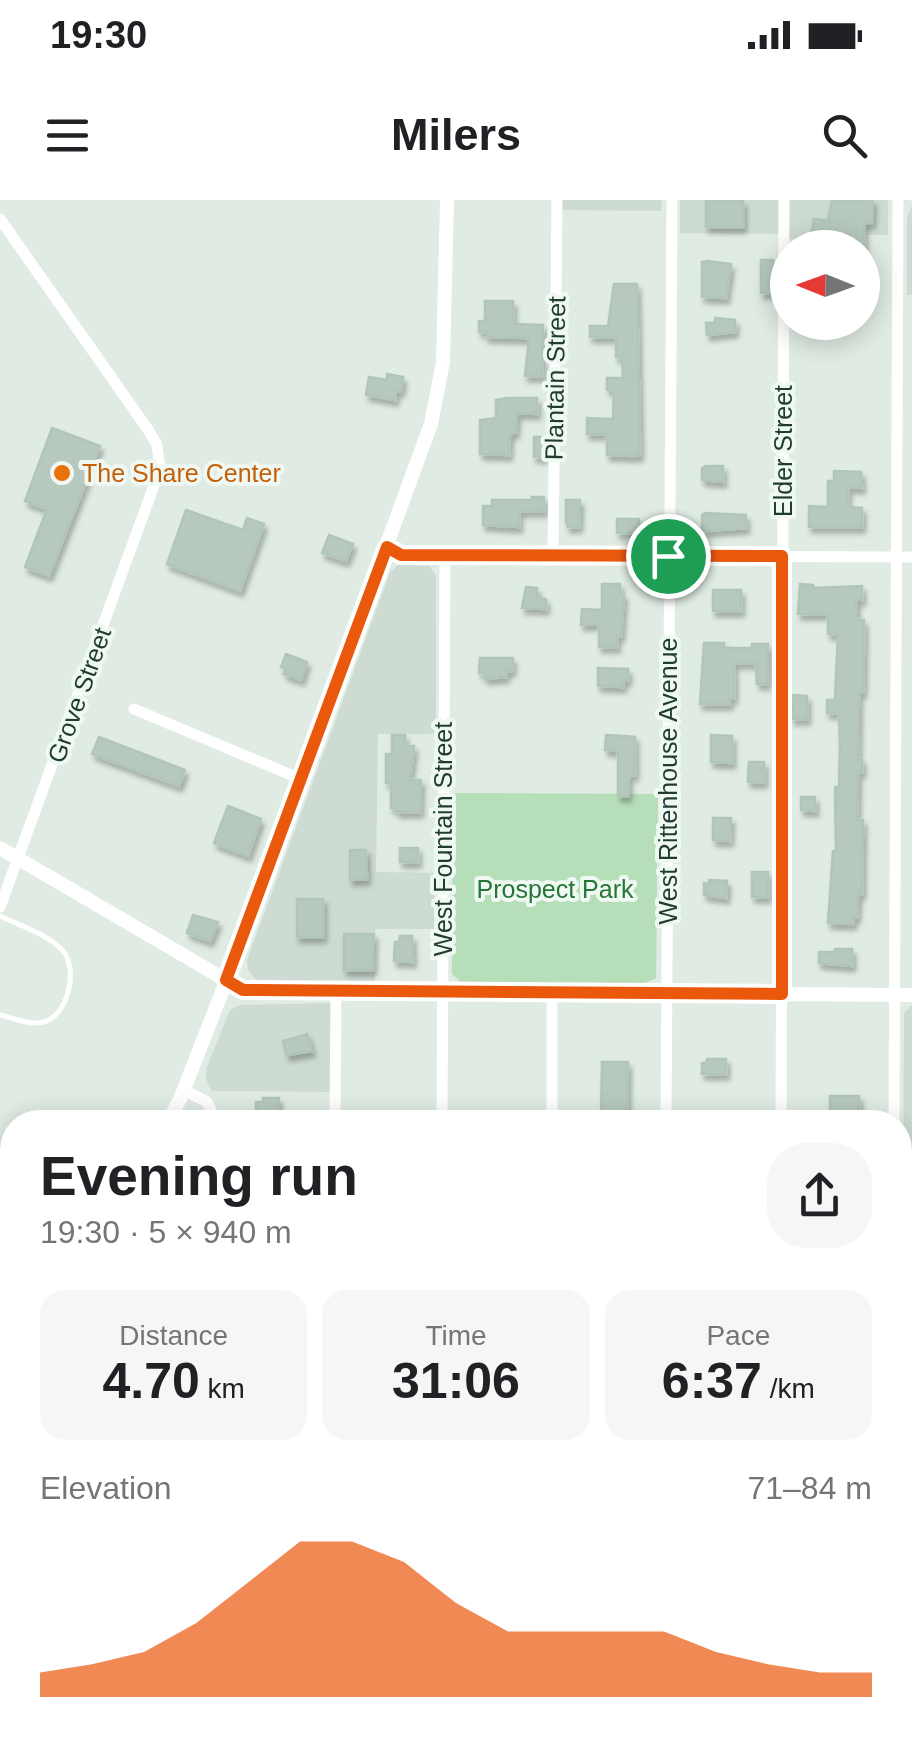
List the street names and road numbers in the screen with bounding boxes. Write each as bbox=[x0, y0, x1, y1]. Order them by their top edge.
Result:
street label: Plantain Street bbox=[540, 296, 570, 460]
street label: Elder Street bbox=[769, 385, 797, 517]
street label: Grove Street bbox=[42, 624, 116, 766]
street label: West Rittenhouse Avenue bbox=[654, 638, 682, 924]
street label: West Fountain Street bbox=[429, 722, 457, 956]

